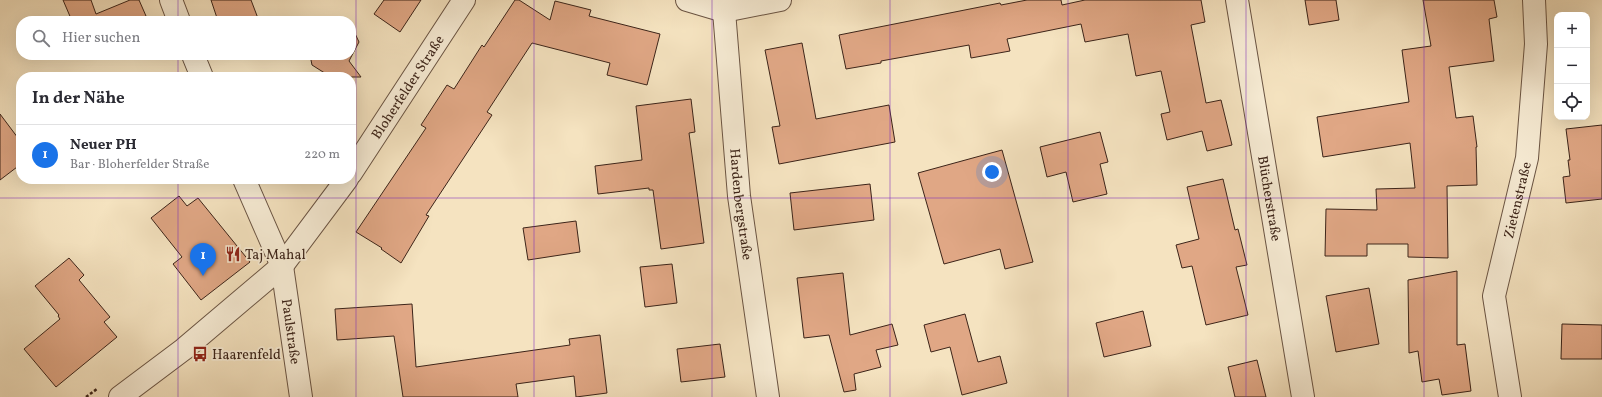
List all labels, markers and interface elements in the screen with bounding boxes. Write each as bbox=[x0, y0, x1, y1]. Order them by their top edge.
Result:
map controls bbox=[1554, 12, 1590, 120]
button: + bbox=[1554, 12, 1590, 48]
search box bbox=[16, 16, 356, 60]
icon: search bbox=[30, 27, 52, 49]
text: Hier suchen bbox=[62, 28, 140, 49]
street label: Bloherfelder Straße bbox=[368, 32, 450, 143]
button: − bbox=[1554, 48, 1590, 84]
button: locate bbox=[1554, 84, 1590, 120]
text: In der Nähe bbox=[32, 87, 125, 110]
text: Neuer PH bbox=[70, 135, 137, 156]
text: 1 bbox=[42, 146, 48, 164]
text: 220 m bbox=[304, 146, 340, 164]
street label: Hardenbergstraße bbox=[724, 148, 756, 262]
street label: Blücherstraße bbox=[1252, 154, 1285, 243]
text: Bar · Bloherfelder Straße bbox=[70, 156, 210, 174]
street label: Zietenstraße bbox=[1500, 160, 1537, 241]
your location bbox=[982, 162, 1002, 182]
pin: 1 bbox=[190, 243, 216, 276]
restaurant icon: Taj Mahal bbox=[224, 245, 242, 263]
place label: Taj Mahal bbox=[245, 246, 306, 265]
street label: Paulstraße bbox=[276, 298, 304, 366]
bus stop icon: Haarenfeld bbox=[191, 345, 209, 363]
place label: Haarenfeld bbox=[212, 346, 281, 365]

